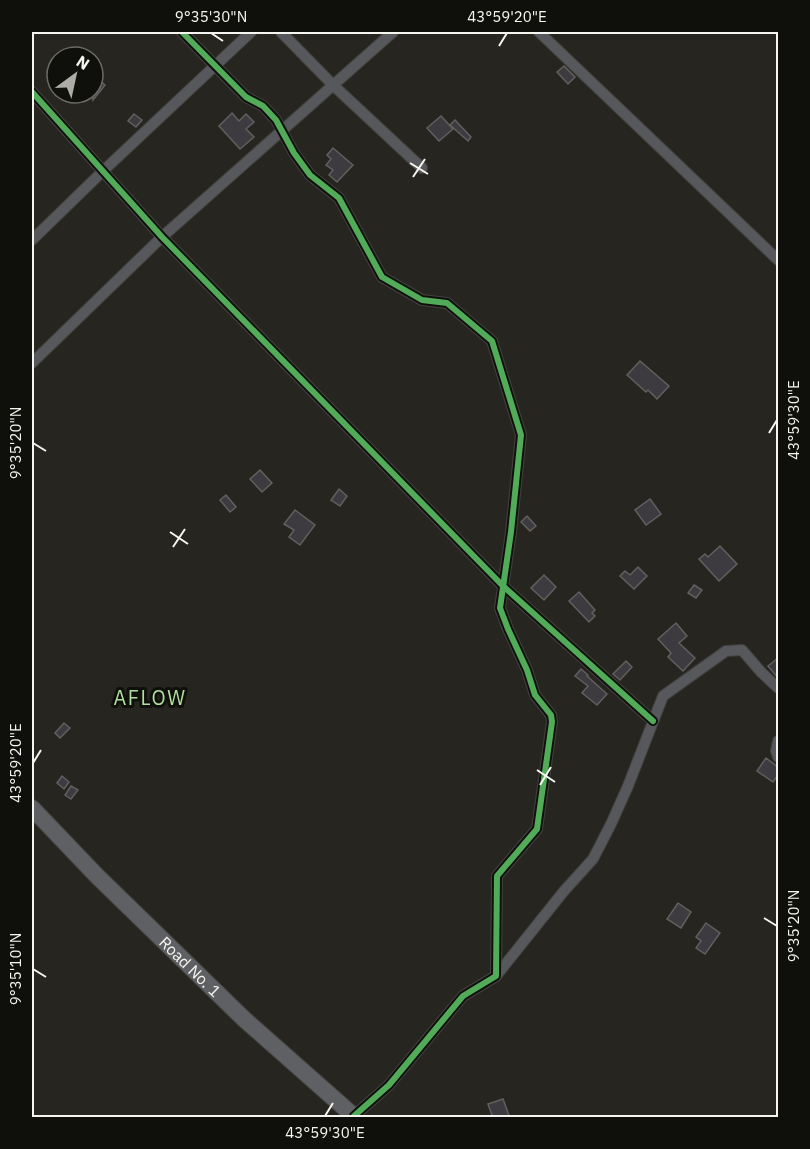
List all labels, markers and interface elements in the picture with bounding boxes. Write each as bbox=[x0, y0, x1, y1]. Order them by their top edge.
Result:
text: 9°35'30"N bbox=[175, 7, 247, 26]
text: 43°59'20"E bbox=[467, 7, 547, 26]
north arrow bbox=[45, 45, 105, 105]
text: N bbox=[73, 51, 93, 74]
text: 43°59'30"E bbox=[784, 380, 803, 460]
text: 9°35'20"N bbox=[6, 407, 25, 479]
district label: AFLOW bbox=[114, 684, 186, 711]
text: 43°59'20"E bbox=[6, 723, 25, 803]
text: 9°35'20"N bbox=[784, 890, 803, 962]
street label: Road No. 1 bbox=[155, 932, 225, 1001]
text: 9°35'10"N bbox=[6, 933, 25, 1005]
text: 43°59'30"E bbox=[285, 1123, 365, 1142]

